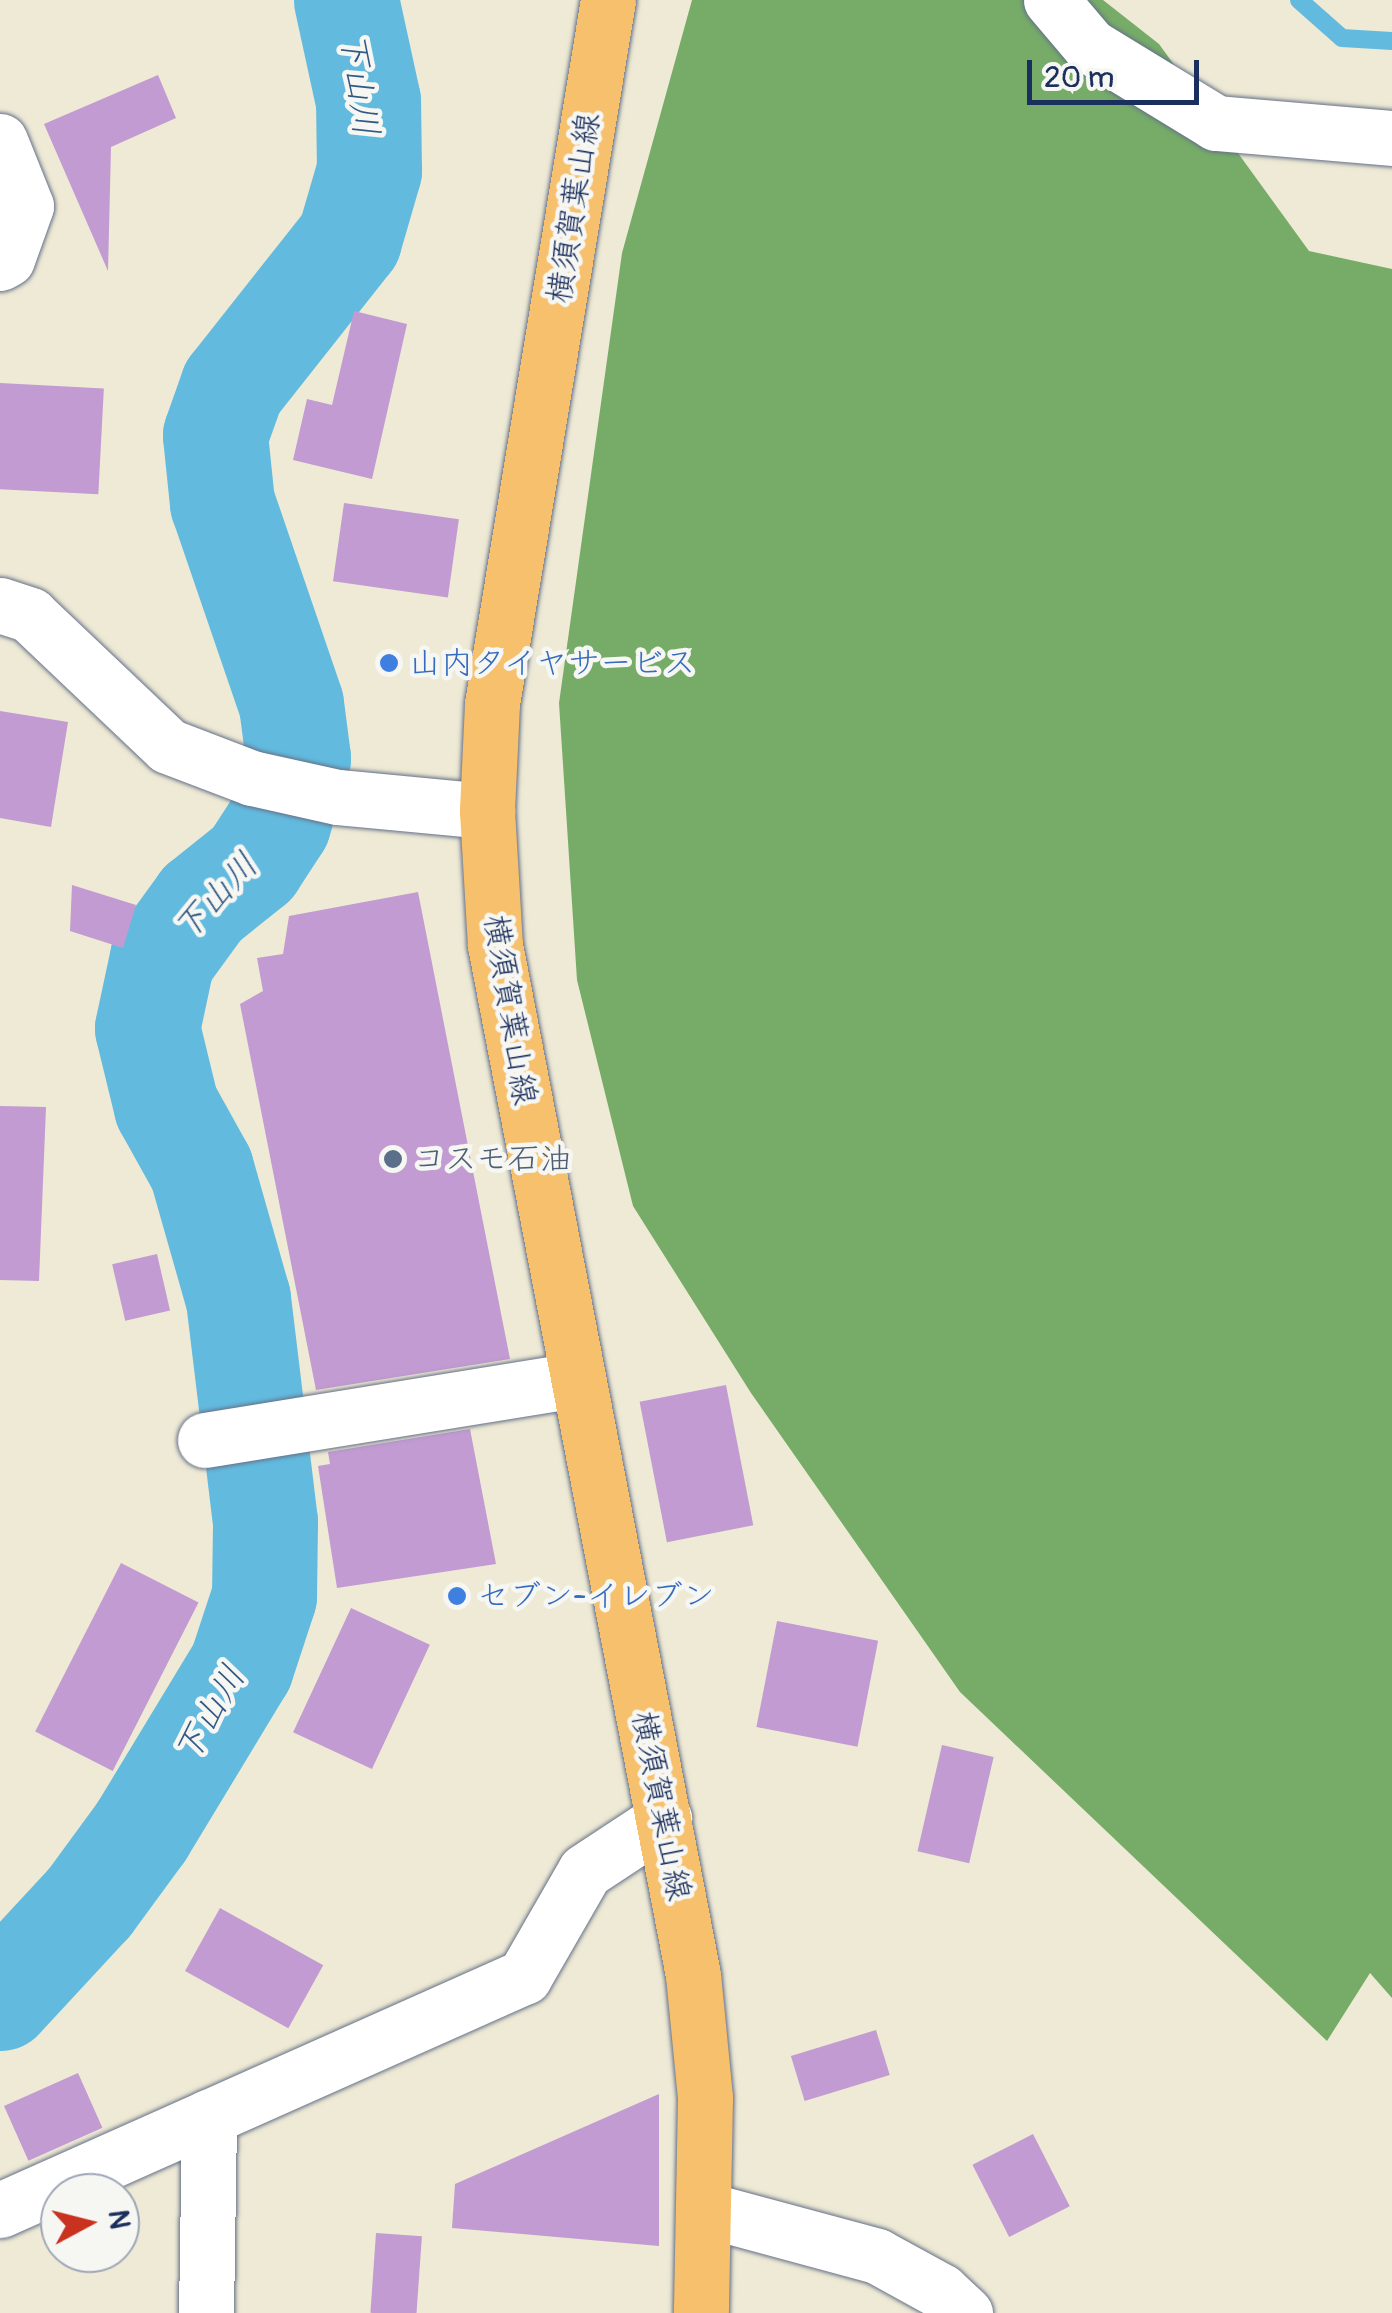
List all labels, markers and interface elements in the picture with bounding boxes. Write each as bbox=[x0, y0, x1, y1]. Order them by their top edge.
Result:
water label: 下山川 bbox=[331, 29, 387, 139]
scale bar bbox=[1032, 40, 1204, 102]
text: 20 m bbox=[1044, 59, 1114, 96]
street label: 横須賀葉山線 bbox=[540, 110, 608, 306]
place label: 山内タイヤサービス bbox=[409, 644, 697, 682]
marker: 山内タイヤサービス bbox=[378, 652, 400, 674]
water label: 下山川 bbox=[165, 844, 267, 950]
street label: 横須賀葉山線 bbox=[476, 912, 544, 1108]
place label: コスモ石油 bbox=[413, 1140, 573, 1178]
marker: コスモ石油 bbox=[382, 1148, 404, 1170]
place label: セブン-イレブン bbox=[477, 1577, 715, 1615]
marker: セブン-イレブン bbox=[446, 1585, 468, 1607]
water label: 下山川 bbox=[166, 1658, 254, 1770]
street label: 横須賀葉山線 bbox=[624, 1708, 698, 1904]
north arrow bbox=[40, 2173, 140, 2273]
text: N bbox=[100, 2208, 137, 2231]

